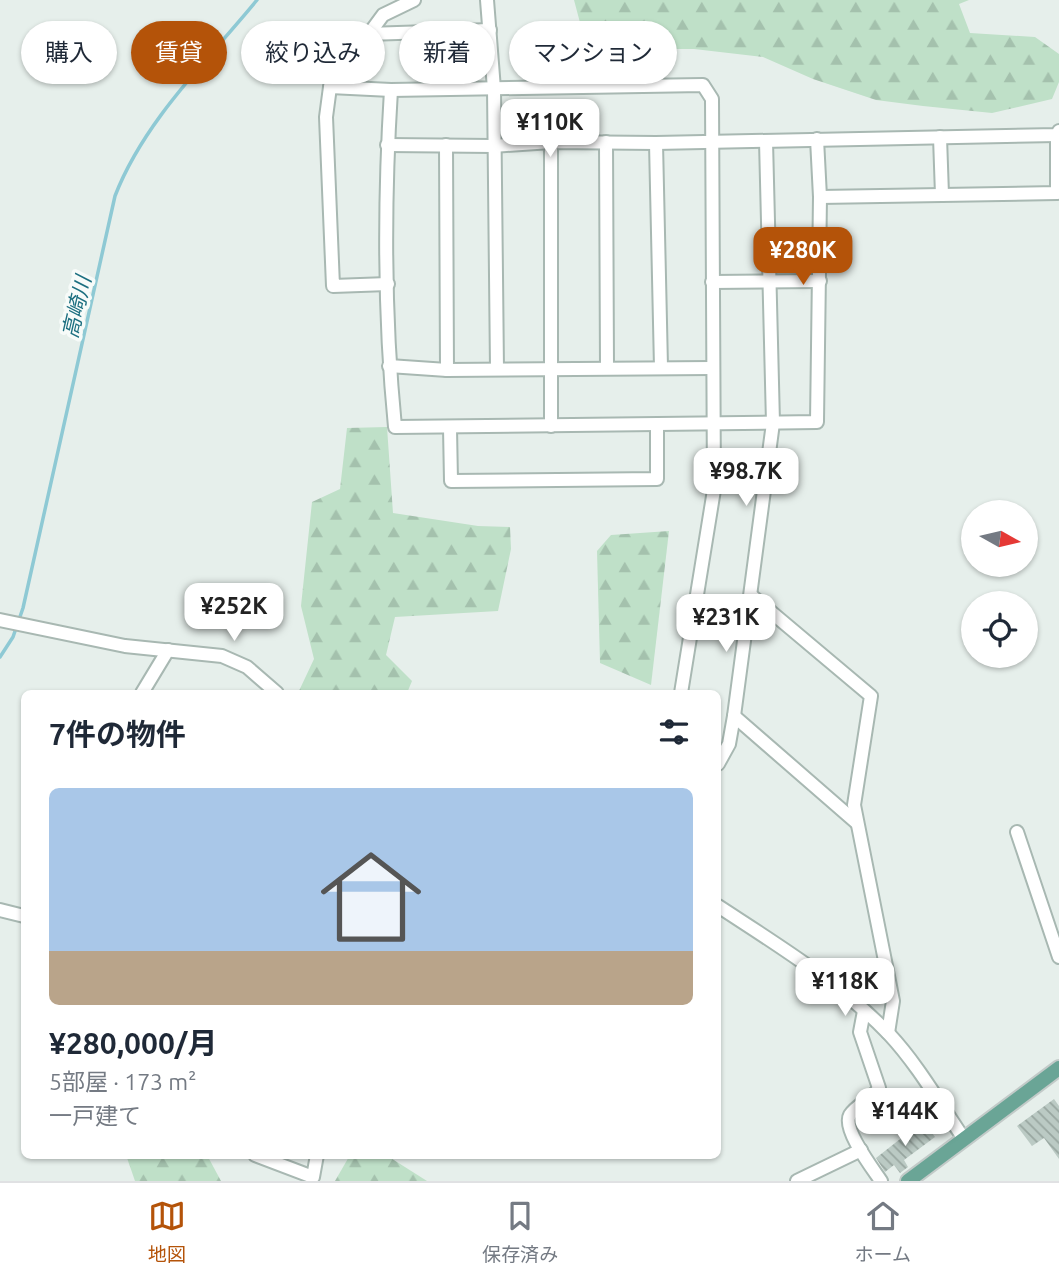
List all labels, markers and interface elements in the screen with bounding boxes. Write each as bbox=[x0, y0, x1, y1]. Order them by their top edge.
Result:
chip: 購入 bbox=[21, 21, 117, 84]
chip: 賃貸 bbox=[131, 21, 227, 84]
chip: 絞り込み bbox=[241, 21, 385, 84]
chip: 新着 bbox=[399, 21, 495, 84]
chip: マンション bbox=[509, 21, 677, 84]
pin: ¥110K bbox=[501, 100, 599, 159]
text: ¥110K bbox=[516, 109, 584, 134]
pin: ¥280K bbox=[754, 228, 852, 287]
text: ¥280K bbox=[769, 237, 837, 262]
water label: 高崎川 bbox=[57, 272, 95, 340]
pin: ¥98.7K bbox=[689, 448, 803, 508]
text: ¥98.7K bbox=[710, 458, 782, 483]
north arrow bbox=[961, 500, 1038, 578]
map controls bbox=[961, 500, 1038, 668]
pin: ¥252K bbox=[185, 584, 283, 643]
button: locate bbox=[961, 591, 1038, 668]
text: ¥252K bbox=[200, 593, 268, 618]
pin: ¥231K bbox=[677, 594, 775, 654]
text: ¥231K bbox=[692, 604, 760, 629]
icon: filters bbox=[655, 713, 693, 751]
text: 7件の物件 bbox=[49, 717, 186, 751]
icon: home bbox=[308, 834, 434, 960]
pin: ¥118K bbox=[796, 958, 894, 1018]
text: ¥118K bbox=[811, 968, 879, 993]
text: ¥280,000/月 bbox=[49, 1026, 217, 1060]
text: 5部屋 · 173 m² bbox=[49, 1069, 196, 1094]
pin: ¥144K bbox=[856, 1088, 954, 1148]
text: ¥144K bbox=[871, 1098, 939, 1123]
text: 一戸建て bbox=[49, 1103, 141, 1128]
tab: 地図 bbox=[148, 1197, 186, 1266]
tab: 保存済み bbox=[482, 1197, 558, 1266]
tab: ホーム bbox=[854, 1197, 911, 1266]

